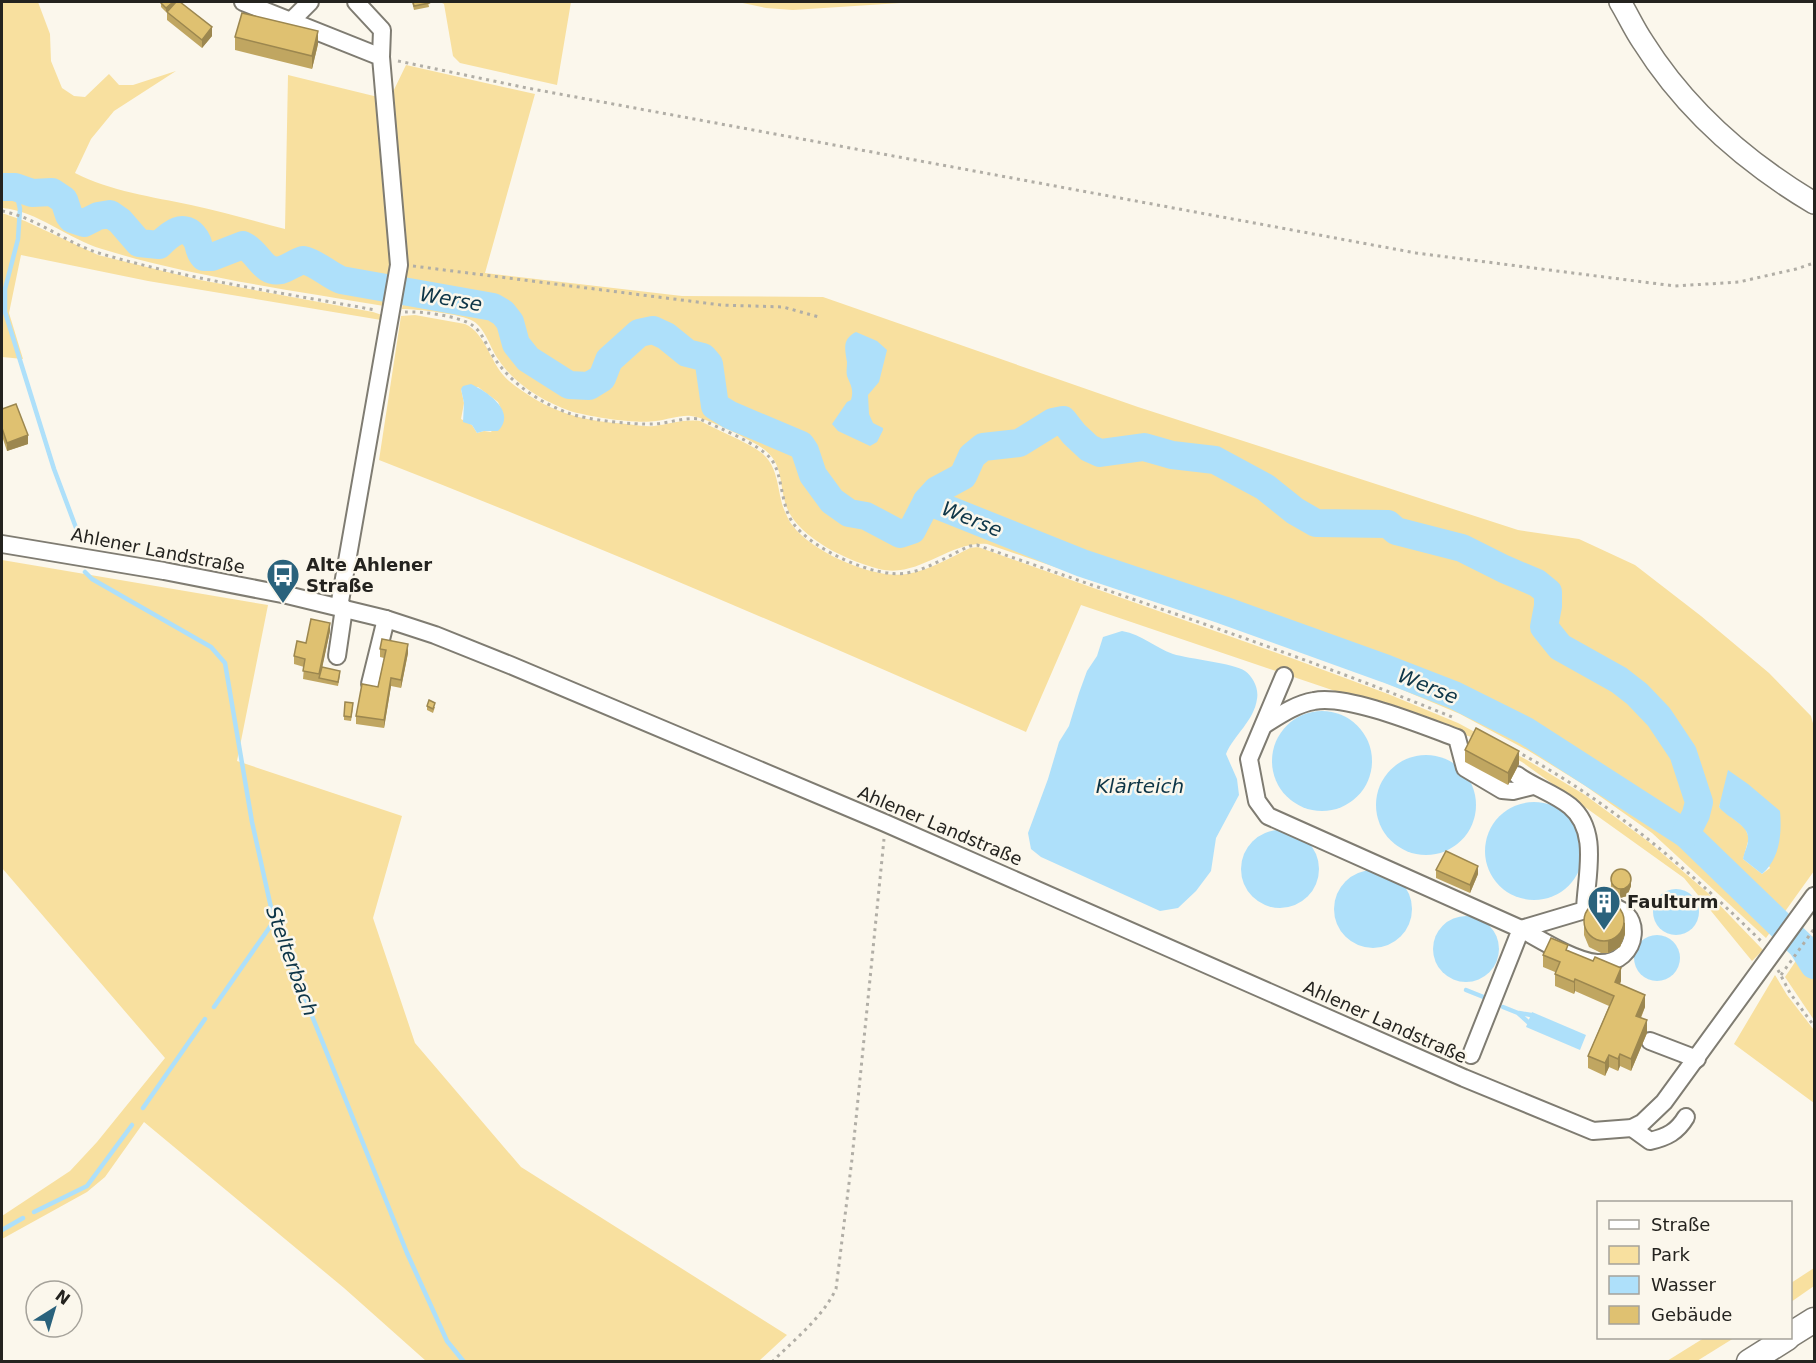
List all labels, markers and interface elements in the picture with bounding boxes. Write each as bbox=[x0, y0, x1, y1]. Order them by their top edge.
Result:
water label: Werse bbox=[418, 282, 484, 316]
water label: Werse bbox=[938, 496, 1006, 542]
street label: Ahlener Landstraße bbox=[69, 523, 247, 578]
place label: Alte Ahlener Straße bbox=[306, 554, 432, 596]
bus stop icon: Alte Ahlener Straße bbox=[265, 557, 301, 604]
water label: Werse bbox=[1394, 663, 1462, 709]
water label: Klärteich bbox=[1096, 774, 1184, 798]
street label: Ahlener Landstraße bbox=[855, 781, 1026, 870]
building icon: Faulturm bbox=[1586, 884, 1622, 931]
place label: Faulturm bbox=[1627, 891, 1718, 912]
water label: Stelterbach bbox=[261, 903, 323, 1019]
street label: Ahlener Landstraße bbox=[1300, 976, 1470, 1067]
legend bbox=[1597, 1201, 1792, 1339]
text: Straße bbox=[1651, 1214, 1710, 1235]
text: Park bbox=[1651, 1244, 1690, 1265]
text: Wasser bbox=[1651, 1274, 1717, 1295]
north arrow bbox=[24, 1279, 84, 1339]
text: N bbox=[52, 1286, 74, 1309]
text: Gebäude bbox=[1651, 1304, 1732, 1325]

